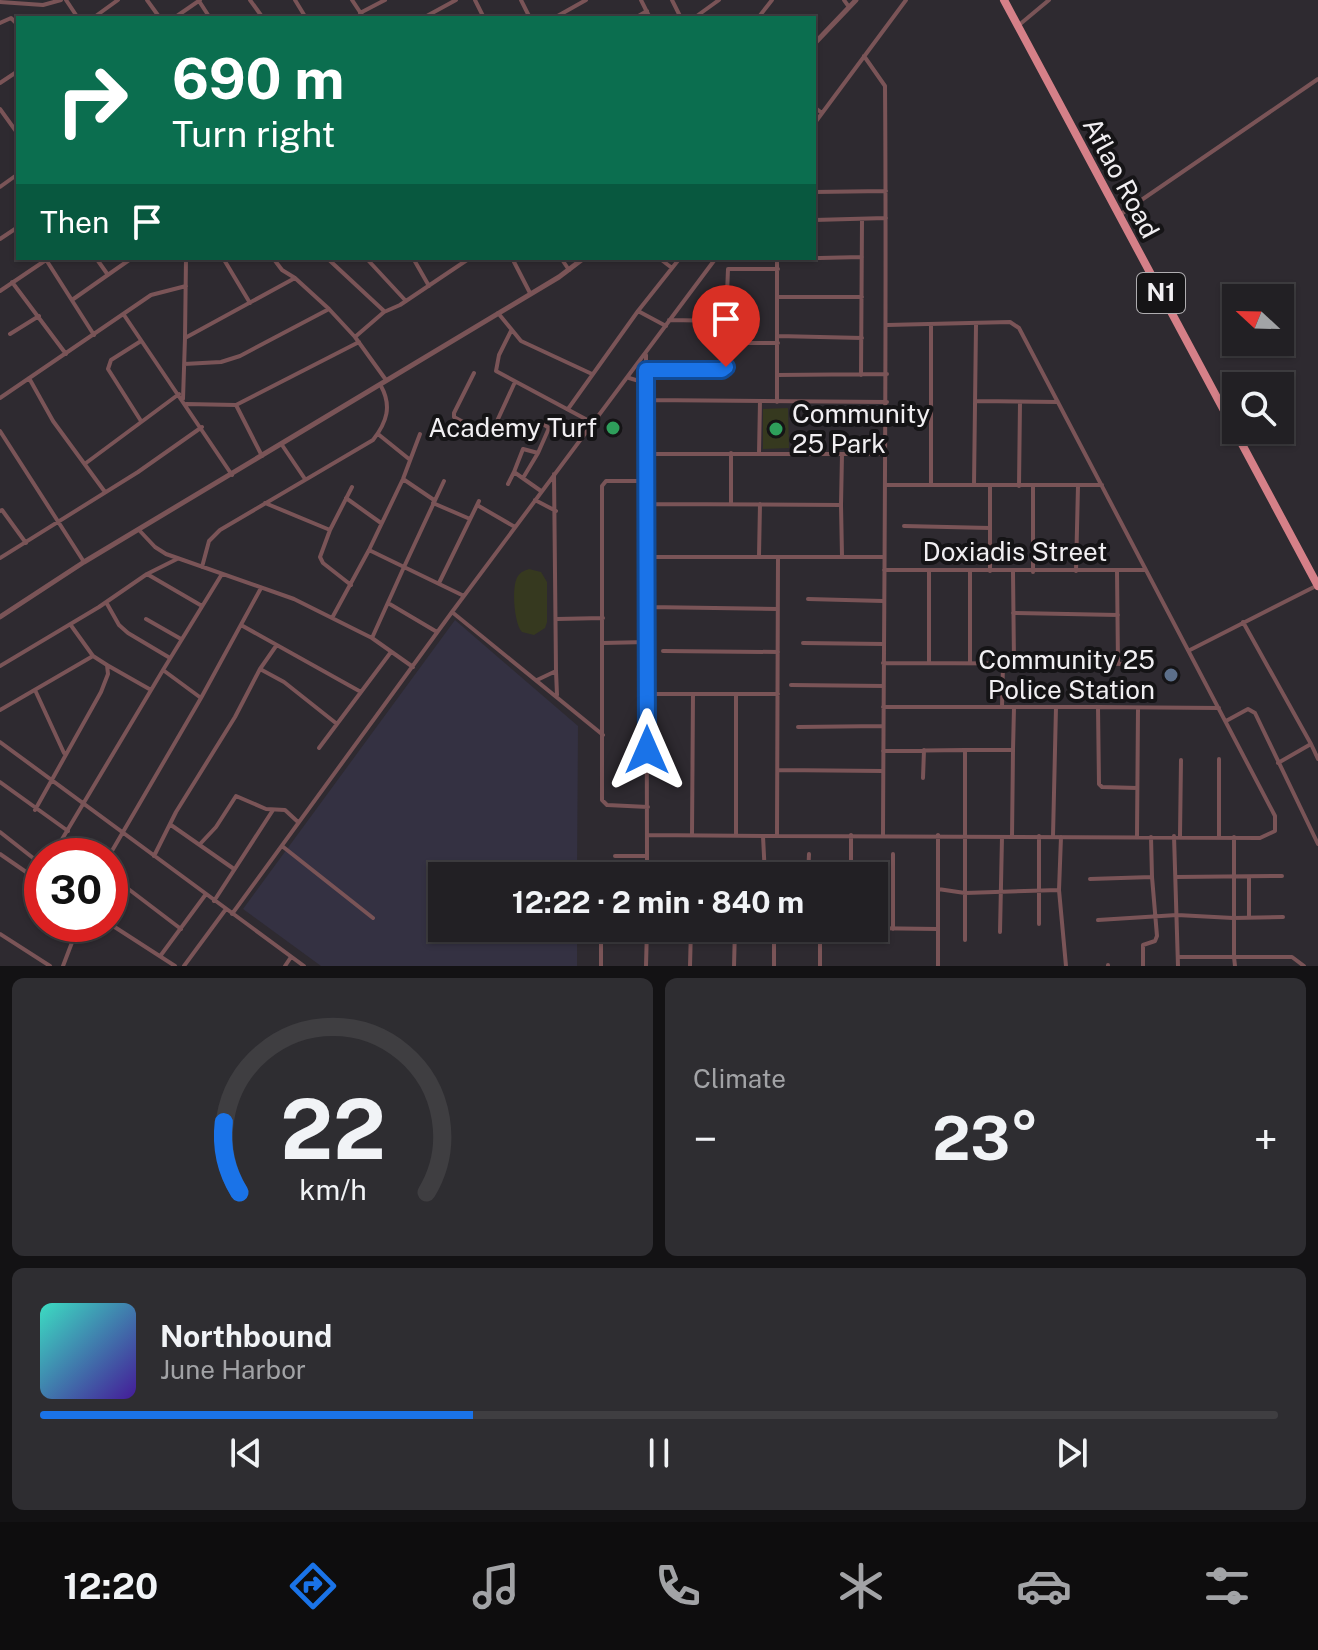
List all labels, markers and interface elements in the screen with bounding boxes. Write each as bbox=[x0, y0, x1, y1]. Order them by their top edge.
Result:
text: 690 m bbox=[172, 46, 344, 112]
icon: right bbox=[40, 48, 144, 152]
street label: Aflao Road bbox=[1077, 112, 1166, 243]
text: Turn right bbox=[172, 113, 335, 155]
icon: arrive bbox=[125, 200, 169, 244]
text: Then bbox=[40, 204, 109, 240]
road number: N1 bbox=[1137, 273, 1185, 313]
north arrow bbox=[1222, 284, 1294, 356]
map controls bbox=[1222, 284, 1294, 444]
pin bbox=[692, 285, 760, 367]
icon: arrive bbox=[704, 297, 748, 341]
button: search bbox=[1222, 372, 1294, 444]
place label: Community 25 Park bbox=[792, 398, 930, 459]
place label: Academy Turf bbox=[428, 412, 597, 443]
marker: Academy Turf bbox=[604, 419, 622, 437]
marker: Community 25 Park bbox=[767, 420, 785, 438]
street label: Doxiadis Street bbox=[923, 536, 1107, 567]
place label: Community 25 Police Station bbox=[978, 644, 1155, 705]
marker: Community 25 Police Station bbox=[1162, 666, 1180, 684]
position arrow bbox=[605, 708, 689, 792]
speed limit sign: 30 bbox=[24, 838, 128, 942]
text: 12:22 · 2 min · 840 m bbox=[512, 884, 804, 920]
text: Climate bbox=[693, 1063, 786, 1094]
text: 22 bbox=[280, 1080, 385, 1178]
text: 23° bbox=[932, 1103, 1039, 1174]
text: − bbox=[693, 1113, 717, 1165]
text: + bbox=[1254, 1113, 1278, 1165]
text: km/h bbox=[299, 1173, 366, 1206]
text: Northbound bbox=[160, 1318, 332, 1354]
text: June Harbor bbox=[160, 1354, 306, 1385]
icon: previous bbox=[224, 1431, 268, 1475]
icon: pause bbox=[637, 1431, 681, 1475]
icon: next bbox=[1050, 1431, 1094, 1475]
icon: directions bbox=[285, 1558, 341, 1614]
icon: music bbox=[468, 1558, 524, 1614]
icon: phone bbox=[650, 1558, 706, 1614]
icon: climate bbox=[833, 1558, 889, 1614]
icon: car bbox=[1016, 1558, 1072, 1614]
icon: filters bbox=[1199, 1558, 1255, 1614]
text: 12:20 bbox=[63, 1565, 158, 1607]

